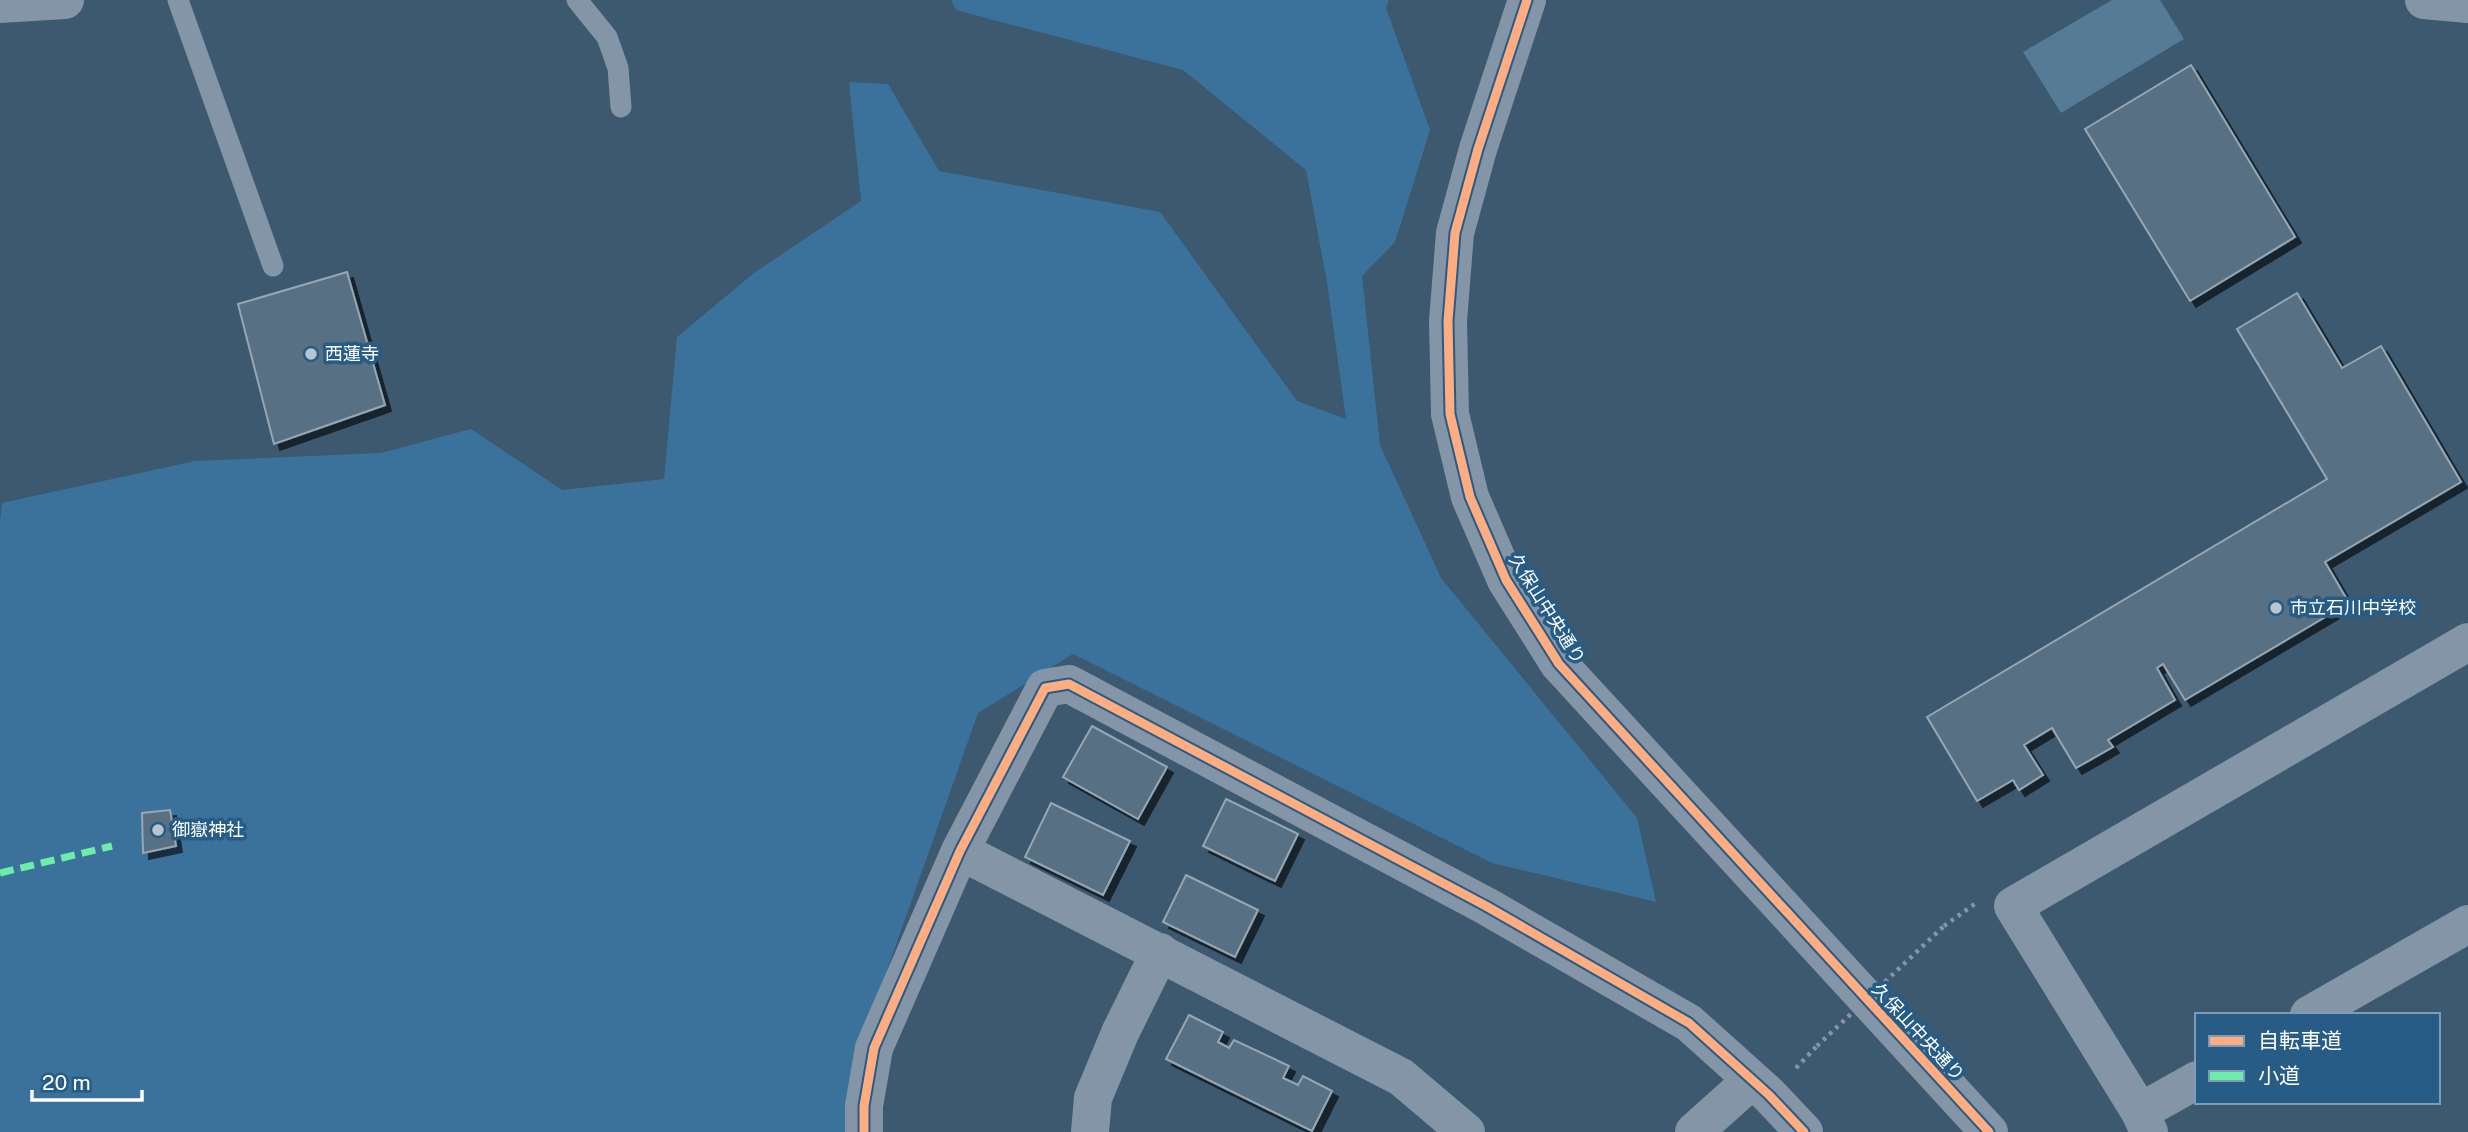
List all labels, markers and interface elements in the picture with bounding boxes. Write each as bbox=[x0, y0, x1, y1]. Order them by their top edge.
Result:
place label: 西蓮寺 bbox=[325, 343, 379, 364]
marker: 西蓮寺 bbox=[303, 346, 319, 362]
street label: 久保山中央通り bbox=[1505, 550, 1590, 668]
place label: 市立石川中学校 bbox=[2290, 597, 2416, 618]
marker: 市立石川中学校 bbox=[2268, 600, 2284, 616]
place label: 御嶽神社 bbox=[172, 819, 244, 840]
marker: 御嶽神社 bbox=[150, 822, 166, 838]
street label: 久保山中央通り bbox=[1868, 978, 1969, 1085]
legend bbox=[2195, 1013, 2440, 1104]
text: 自転車道 bbox=[2258, 1028, 2342, 1053]
scale bar bbox=[32, 1058, 142, 1102]
text: 小道 bbox=[2258, 1063, 2300, 1088]
text: 20 m bbox=[42, 1070, 91, 1095]

